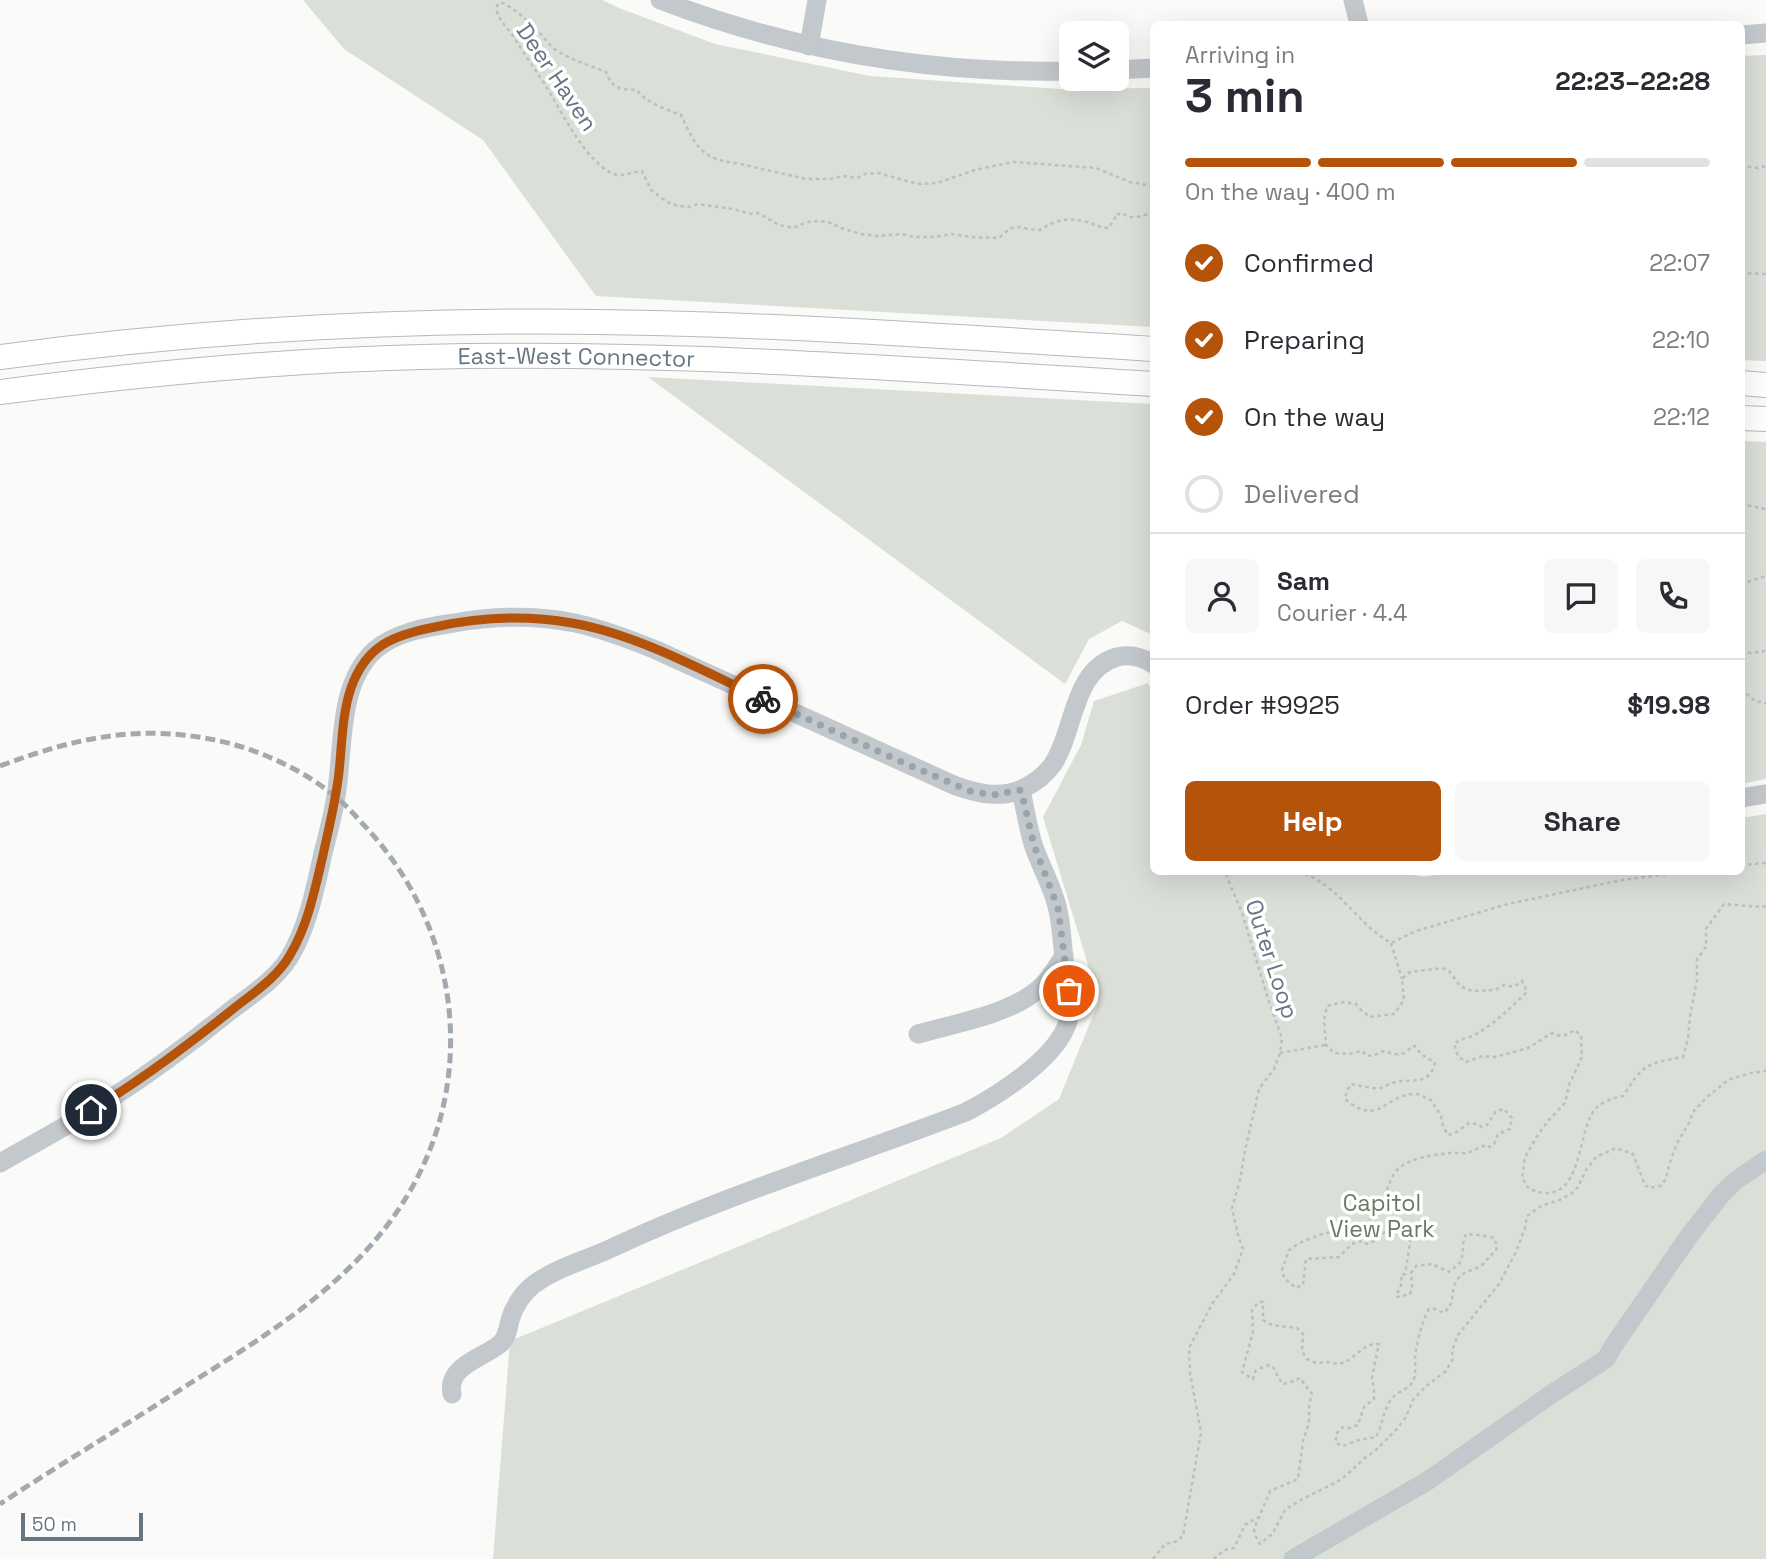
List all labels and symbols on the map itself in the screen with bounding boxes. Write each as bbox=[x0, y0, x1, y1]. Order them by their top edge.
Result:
street label: Deer Haven bbox=[510, 17, 604, 137]
street label: East-West Connector bbox=[458, 341, 695, 374]
courier bbox=[728, 664, 798, 734]
street label: Outer Loop bbox=[1239, 896, 1305, 1022]
pin bbox=[1039, 961, 1099, 1021]
pin bbox=[61, 1080, 121, 1140]
park label: Capitol View Park bbox=[1329, 1188, 1435, 1244]
scale bar bbox=[21, 1510, 144, 1542]

